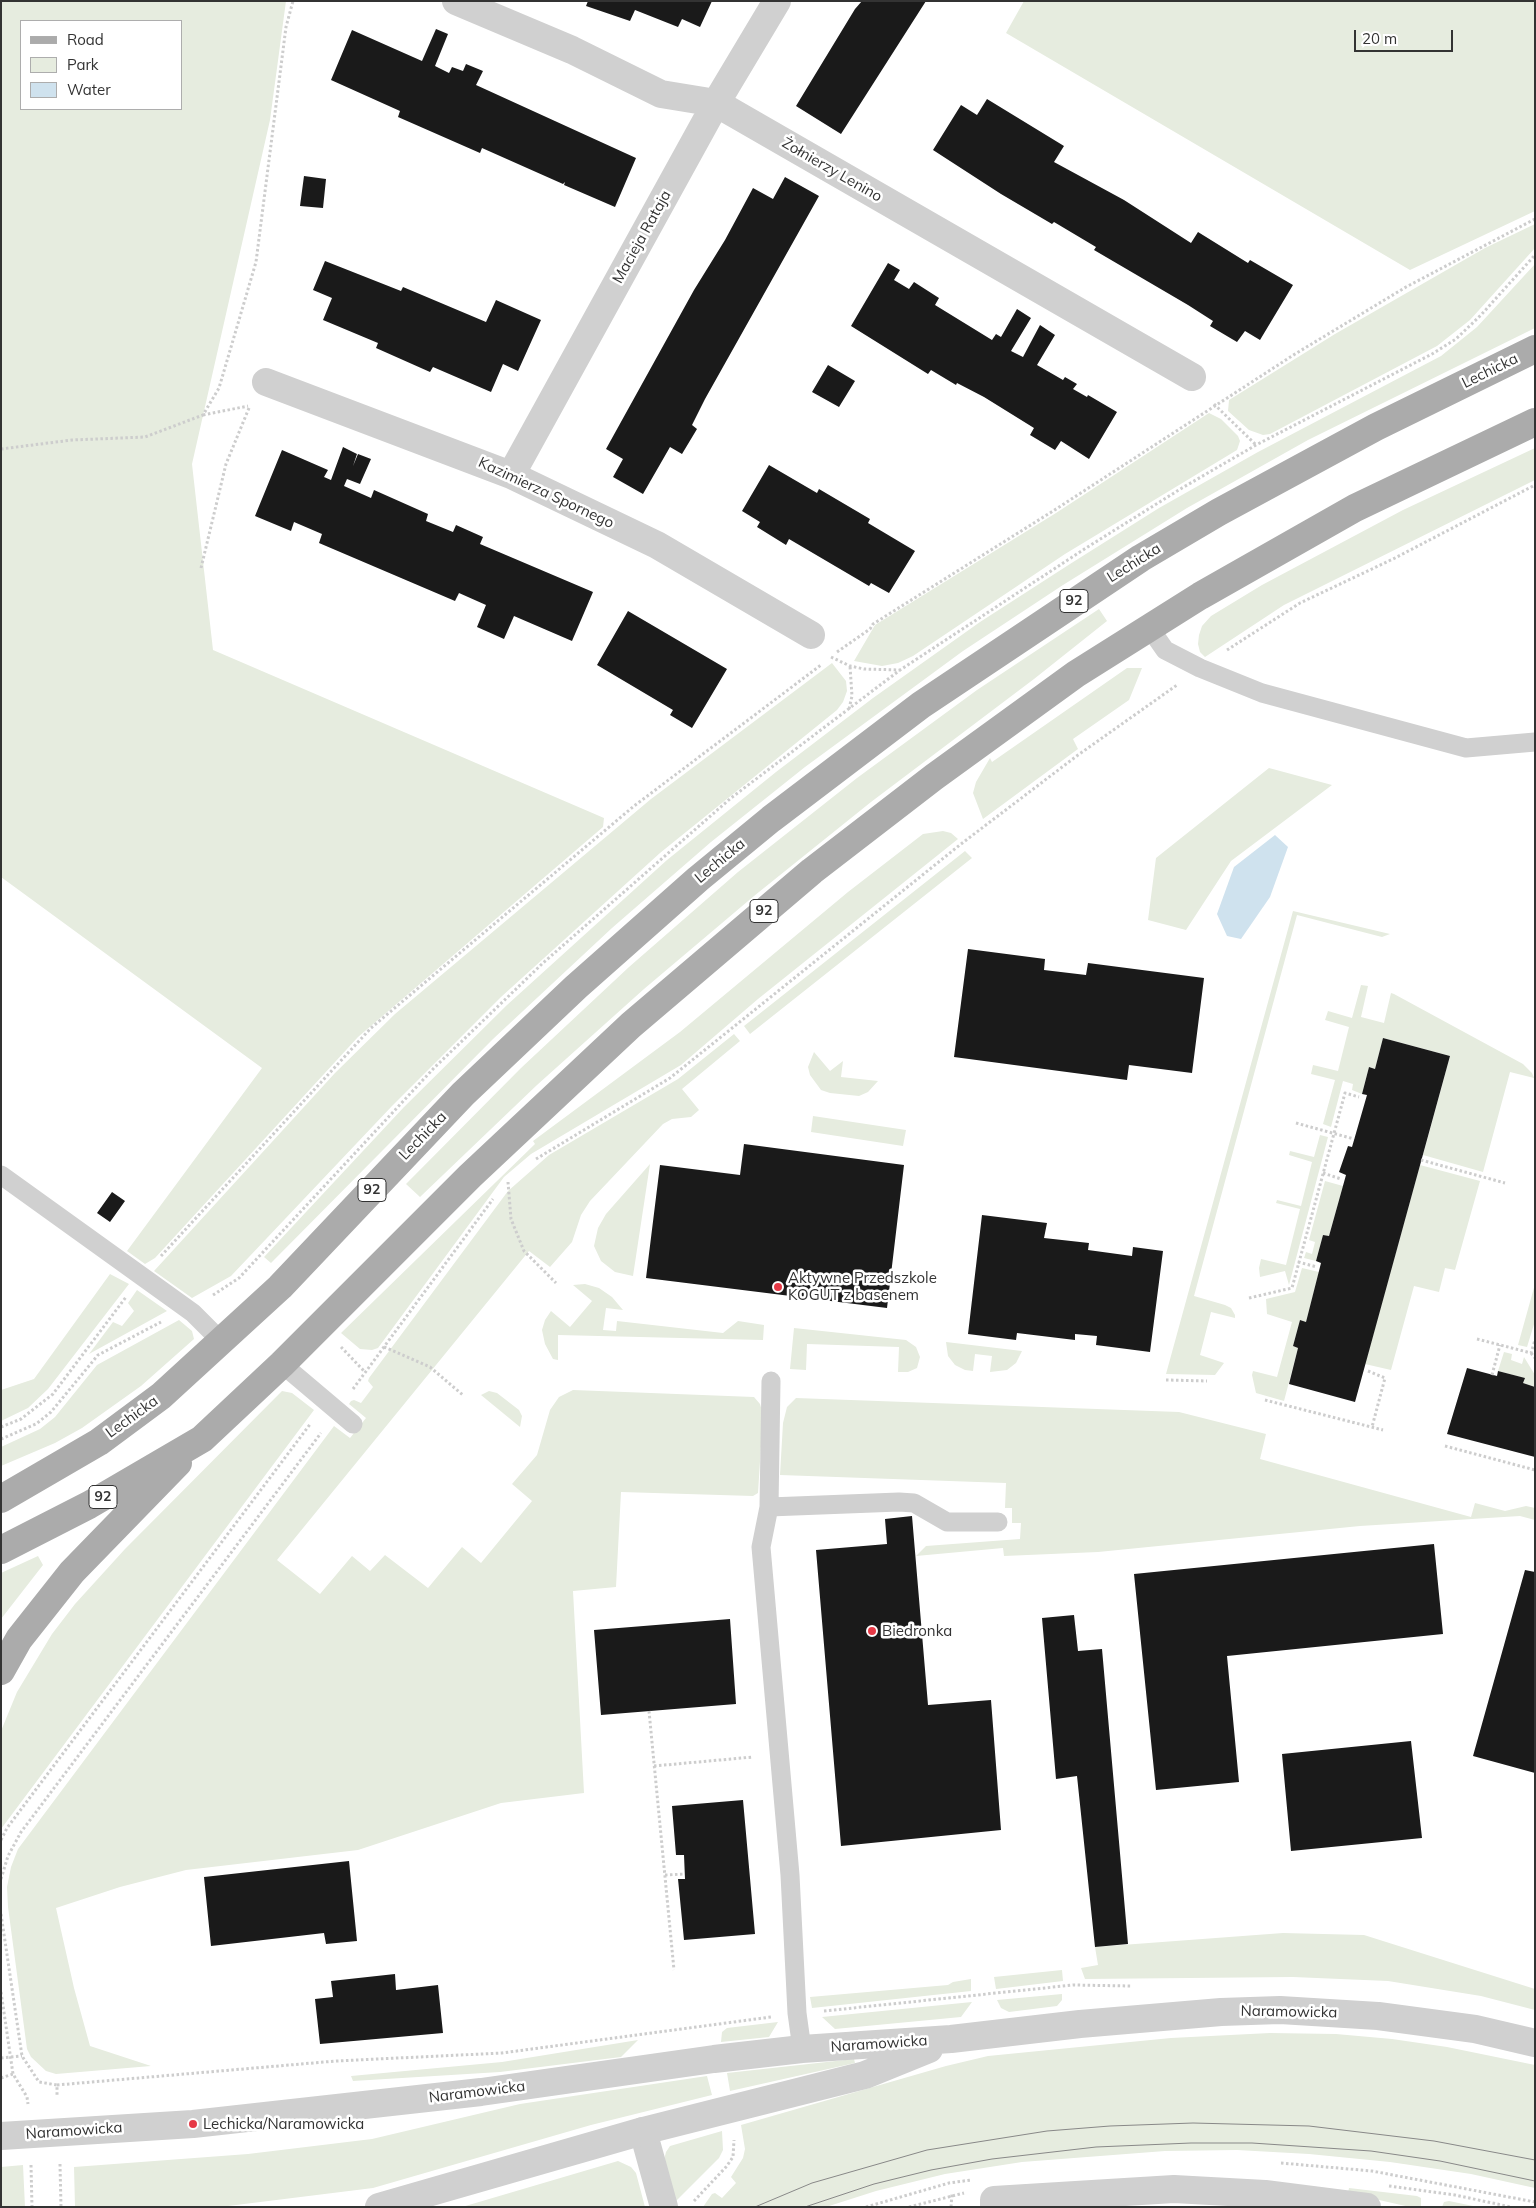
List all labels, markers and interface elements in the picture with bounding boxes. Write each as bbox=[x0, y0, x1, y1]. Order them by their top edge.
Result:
legend bbox=[20, 20, 182, 110]
scale bar bbox=[1356, 20, 1455, 52]
text: 20 m bbox=[1362, 29, 1397, 48]
text: Road bbox=[67, 30, 104, 49]
text: Park bbox=[67, 55, 99, 74]
text: Water bbox=[67, 80, 111, 99]
street label: Żołnierzy Lenino bbox=[779, 134, 885, 206]
street label: Macieja Rataja bbox=[609, 187, 675, 287]
street label: Lechicka bbox=[1459, 350, 1521, 392]
street label: Kazimierza Spornego bbox=[475, 454, 617, 532]
street label: Lechicka bbox=[1104, 539, 1164, 587]
road number: 92 bbox=[1060, 590, 1088, 612]
street label: Lechicka bbox=[691, 835, 749, 887]
road number: 92 bbox=[750, 899, 778, 922]
street label: Lechicka bbox=[396, 1108, 450, 1164]
road number: 92 bbox=[358, 1178, 386, 1202]
place label: Aktywne Przedszkole KOGUT z basenem bbox=[788, 1269, 937, 1304]
marker: Aktywne Przedszkole KOGUT z basenem bbox=[772, 1281, 784, 1293]
street label: Lechicka bbox=[102, 1392, 162, 1442]
road number: 92 bbox=[89, 1485, 117, 1508]
place label: Biedronka bbox=[882, 1622, 952, 1640]
marker: Biedronka bbox=[866, 1625, 878, 1637]
street label: Naramowicka bbox=[1240, 2002, 1338, 2022]
street label: Naramowicka bbox=[830, 2032, 928, 2056]
street label: Naramowicka bbox=[428, 2077, 526, 2107]
place label: Lechicka/Naramowicka bbox=[203, 2115, 364, 2133]
marker: Lechicka/Naramowicka bbox=[187, 2118, 199, 2130]
street label: Naramowicka bbox=[25, 2119, 123, 2143]

